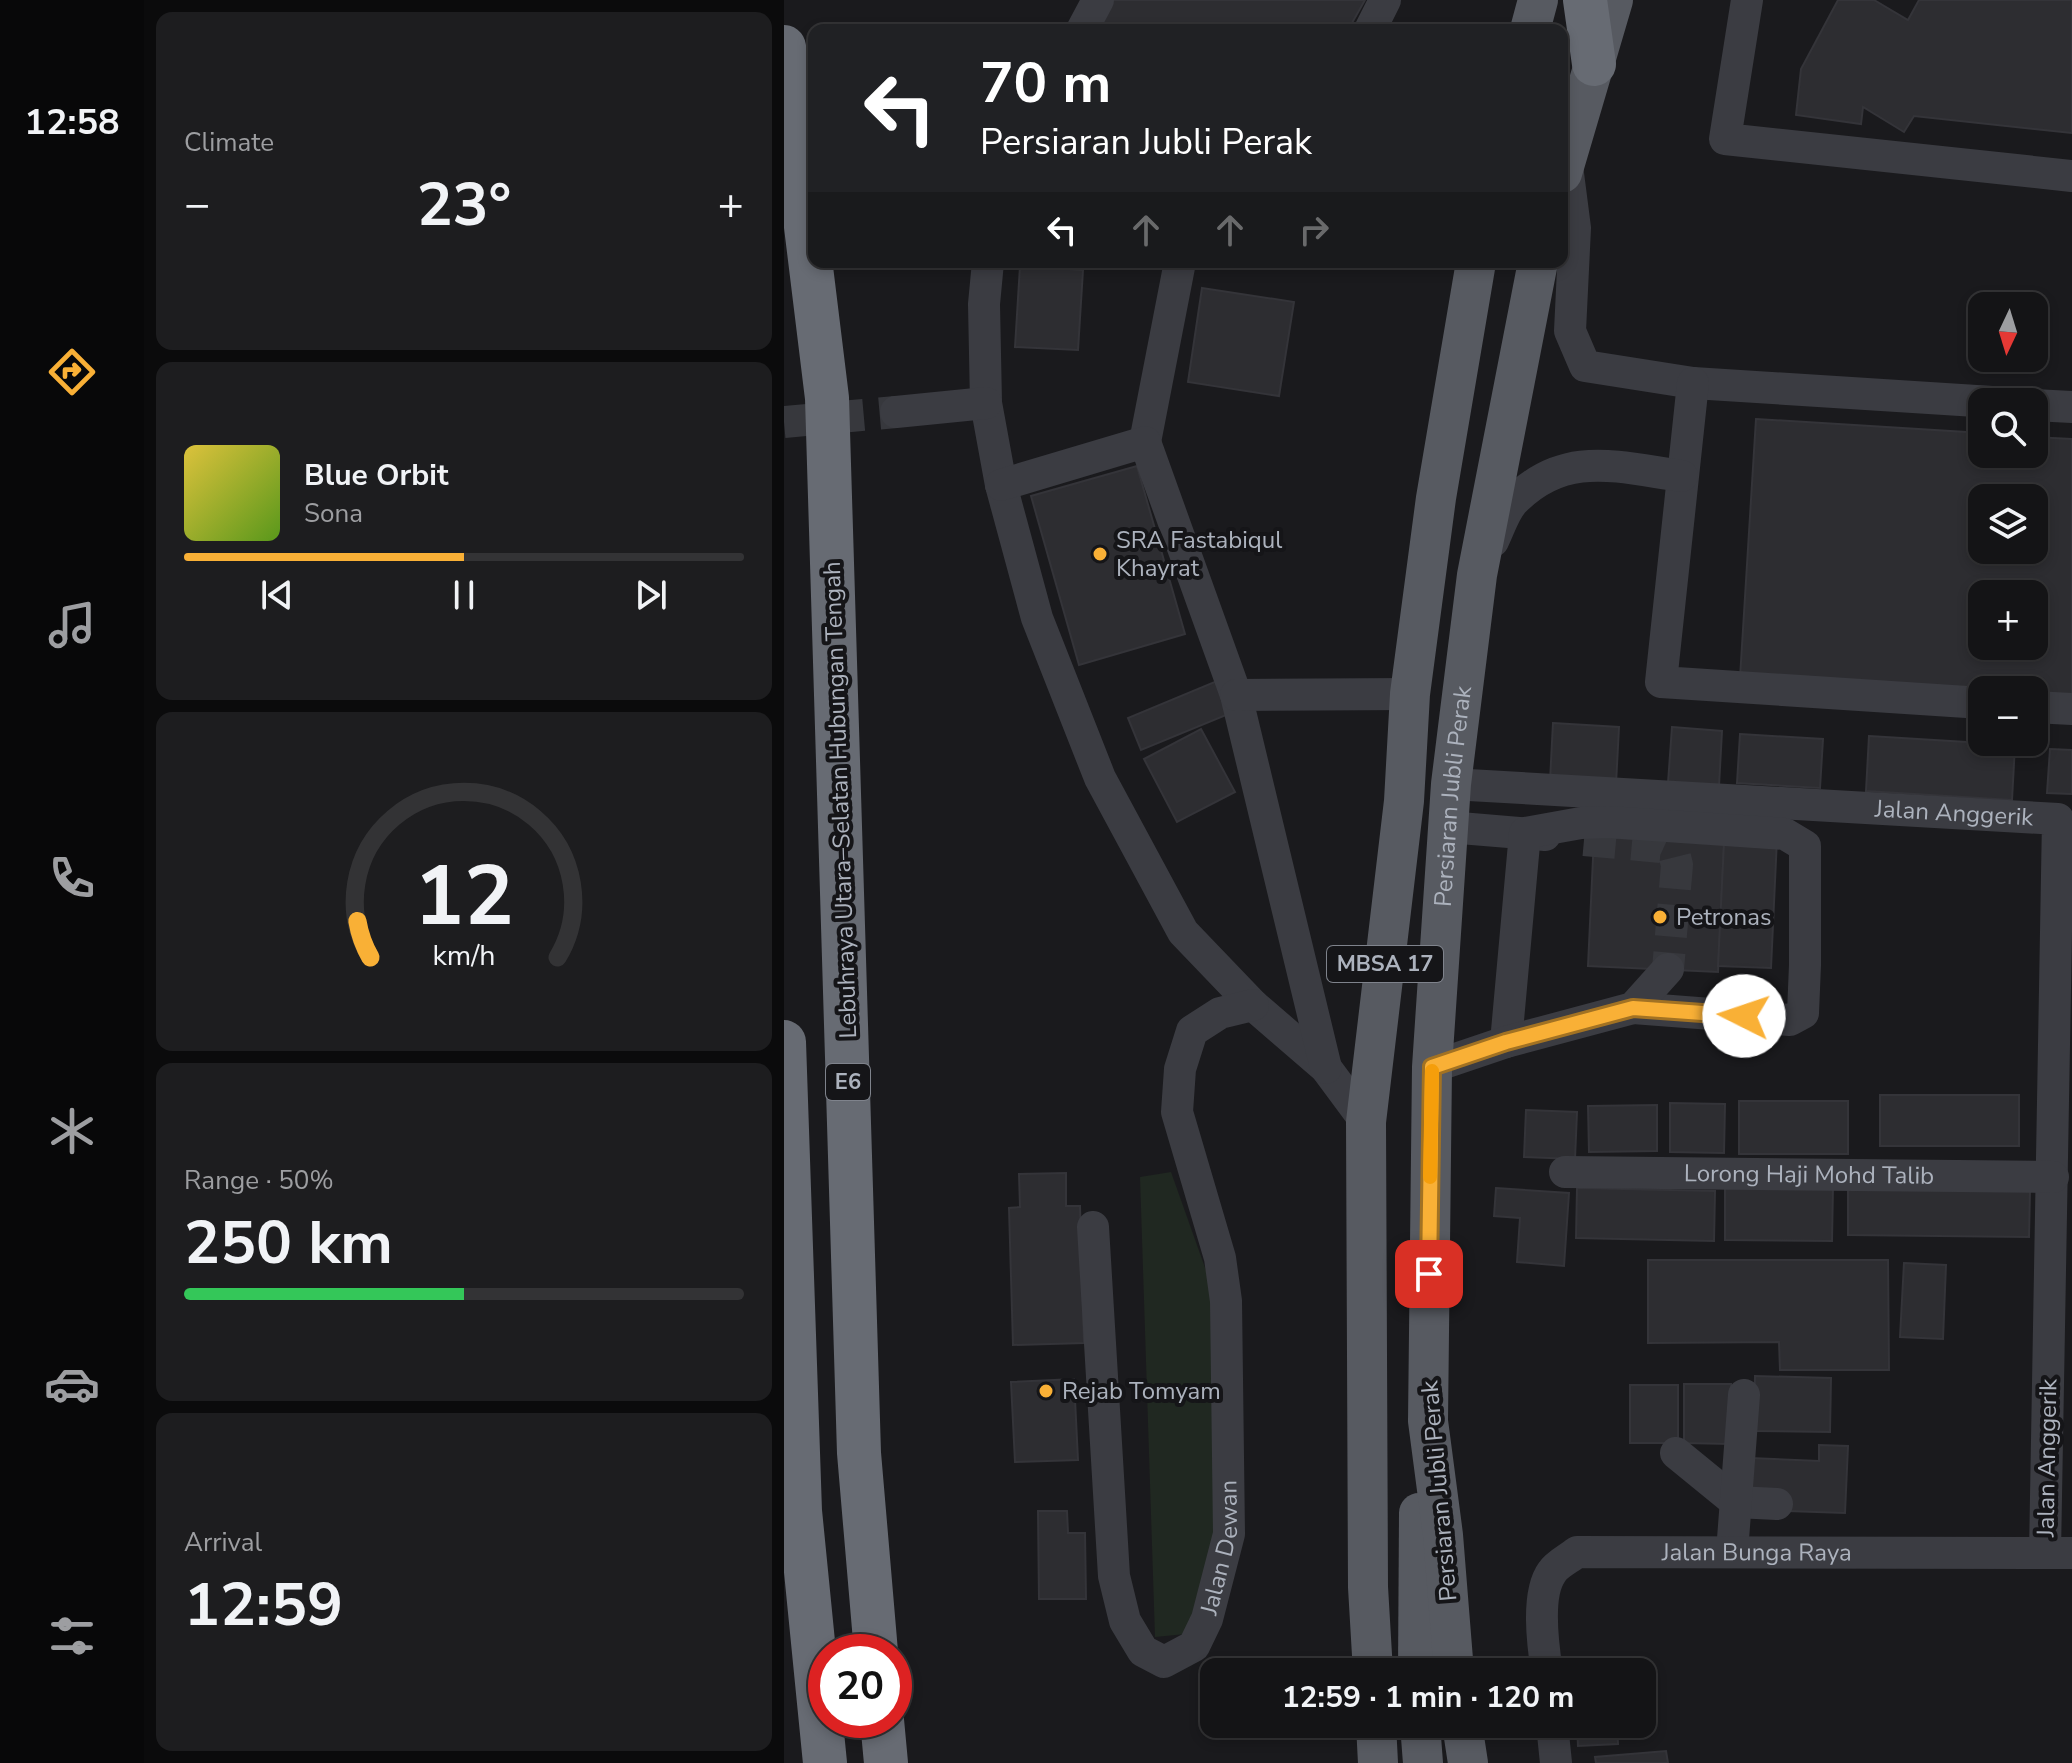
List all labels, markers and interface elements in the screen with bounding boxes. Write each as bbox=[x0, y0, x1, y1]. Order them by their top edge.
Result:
text: 70 m bbox=[980, 45, 1111, 122]
icon: left bbox=[848, 56, 952, 160]
text: 12:58 bbox=[24, 98, 120, 147]
text: Persiaran Jubli Perak bbox=[980, 118, 1312, 167]
text: Climate bbox=[184, 125, 274, 160]
text: 23° bbox=[417, 164, 511, 246]
text: − bbox=[184, 175, 210, 235]
text: + bbox=[718, 175, 744, 235]
icon: left bbox=[1040, 208, 1084, 252]
icon: ahead bbox=[1124, 208, 1168, 252]
icon: ahead bbox=[1208, 208, 1252, 252]
icon: right bbox=[1292, 208, 1336, 252]
north arrow bbox=[1968, 292, 2048, 372]
map controls bbox=[1968, 292, 2048, 756]
icon: directions bbox=[44, 344, 100, 400]
button: search bbox=[1968, 388, 2048, 468]
text: Blue Orbit bbox=[304, 455, 448, 496]
button: layers bbox=[1968, 484, 2048, 564]
text: Sona bbox=[304, 496, 363, 531]
place label: SRA Fastabiqul Khayrat bbox=[1116, 524, 1282, 584]
marker: SRA Fastabiqul Khayrat bbox=[1091, 545, 1109, 563]
street label: Lebuhraya Utara–Selatan Hubungan Tengah bbox=[816, 561, 864, 1039]
icon: previous bbox=[255, 573, 299, 617]
icon: pause bbox=[442, 573, 486, 617]
icon: next bbox=[629, 573, 673, 617]
button: + bbox=[1968, 580, 2048, 660]
icon: music bbox=[44, 597, 100, 653]
button: − bbox=[1968, 676, 2048, 756]
street label: Persiaran Jubli Perak bbox=[1427, 683, 1479, 908]
street label: Jalan Anggerik bbox=[1873, 792, 2035, 834]
text: 12 bbox=[414, 839, 514, 952]
icon: phone bbox=[44, 850, 100, 906]
place label: Petronas bbox=[1676, 901, 1772, 933]
marker: Petronas bbox=[1651, 908, 1669, 926]
text: km/h bbox=[433, 936, 495, 975]
road number: MBSA 17 bbox=[1327, 946, 1443, 982]
position arrow bbox=[1702, 974, 1786, 1058]
road number: E6 bbox=[826, 1064, 870, 1100]
icon: climate bbox=[44, 1103, 100, 1159]
street label: Lorong Haji Mohd Talib bbox=[1684, 1157, 1934, 1192]
text: Range · 50% bbox=[184, 1163, 334, 1198]
text: 250 km bbox=[184, 1202, 393, 1284]
pin bbox=[1395, 1240, 1463, 1308]
icon: arrive bbox=[1407, 1252, 1451, 1296]
icon: car bbox=[44, 1356, 100, 1412]
place label: Rejab Tomyam bbox=[1062, 1375, 1221, 1407]
street label: Persiaran Jubli Perak bbox=[1413, 1378, 1465, 1603]
street label: Jalan Anggerik bbox=[2030, 1378, 2064, 1538]
marker: Rejab Tomyam bbox=[1037, 1382, 1055, 1400]
street label: Jalan Dewan bbox=[1192, 1480, 1245, 1619]
text: Arrival bbox=[184, 1525, 262, 1560]
street label: Jalan Bunga Raya bbox=[1661, 1536, 1852, 1569]
text: 12:59 bbox=[184, 1564, 343, 1646]
icon: filters bbox=[44, 1608, 100, 1664]
speed limit sign: 20 bbox=[808, 1634, 912, 1738]
text: 12:59 · 1 min · 120 m bbox=[1282, 1677, 1574, 1718]

